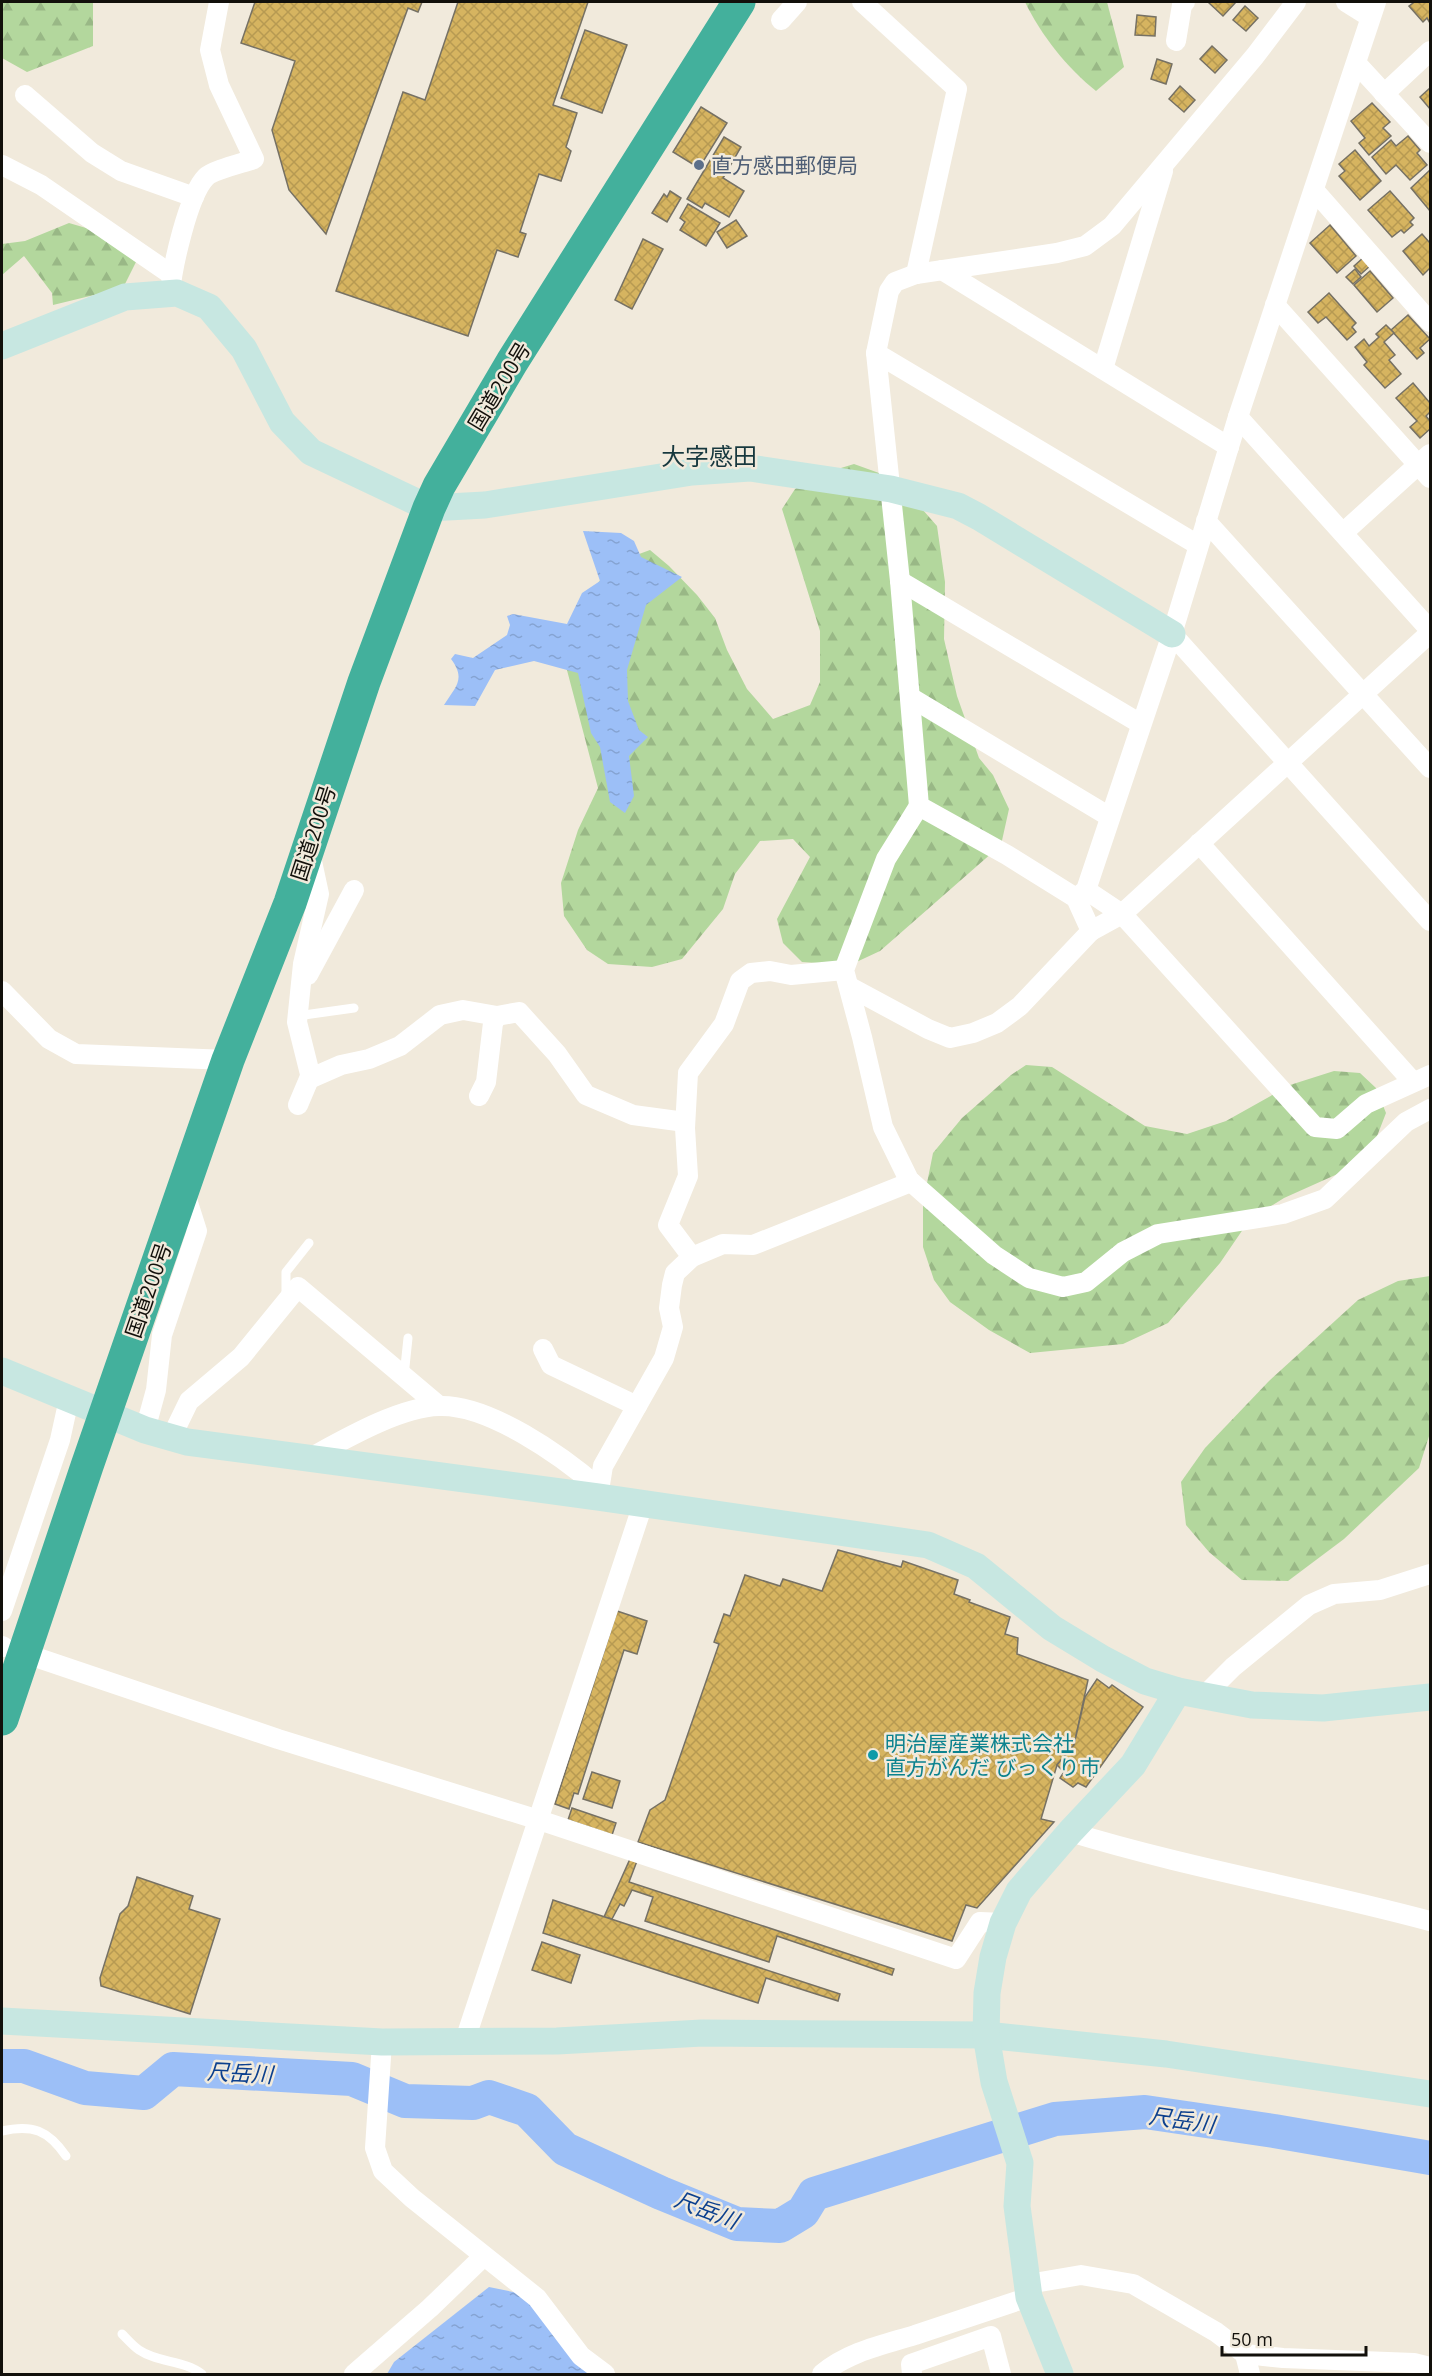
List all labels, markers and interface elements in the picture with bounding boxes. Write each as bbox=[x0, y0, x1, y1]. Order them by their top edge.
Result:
place label: 直方感田郵便局 bbox=[711, 151, 858, 179]
marker: 直方感田郵便局 bbox=[692, 158, 706, 172]
street label: 国道200号 bbox=[461, 336, 537, 436]
district label: 大字感田 bbox=[661, 439, 757, 472]
street label: 国道200号 bbox=[284, 782, 342, 884]
street label: 国道200号 bbox=[119, 1239, 177, 1341]
place label: 明治屋産業株式会社 直方がんだ びっくり市 bbox=[885, 1729, 1100, 1781]
marker: 明治屋産業株式会社 直方がんだ びっくり市 bbox=[866, 1748, 880, 1762]
water label: 尺岳川 bbox=[206, 2055, 276, 2089]
water label: 尺岳川 bbox=[1147, 2100, 1219, 2139]
water label: 尺岳川 bbox=[671, 2183, 745, 2236]
scale bar bbox=[1222, 2319, 1366, 2357]
text: 50 m bbox=[1231, 2327, 1273, 2351]

